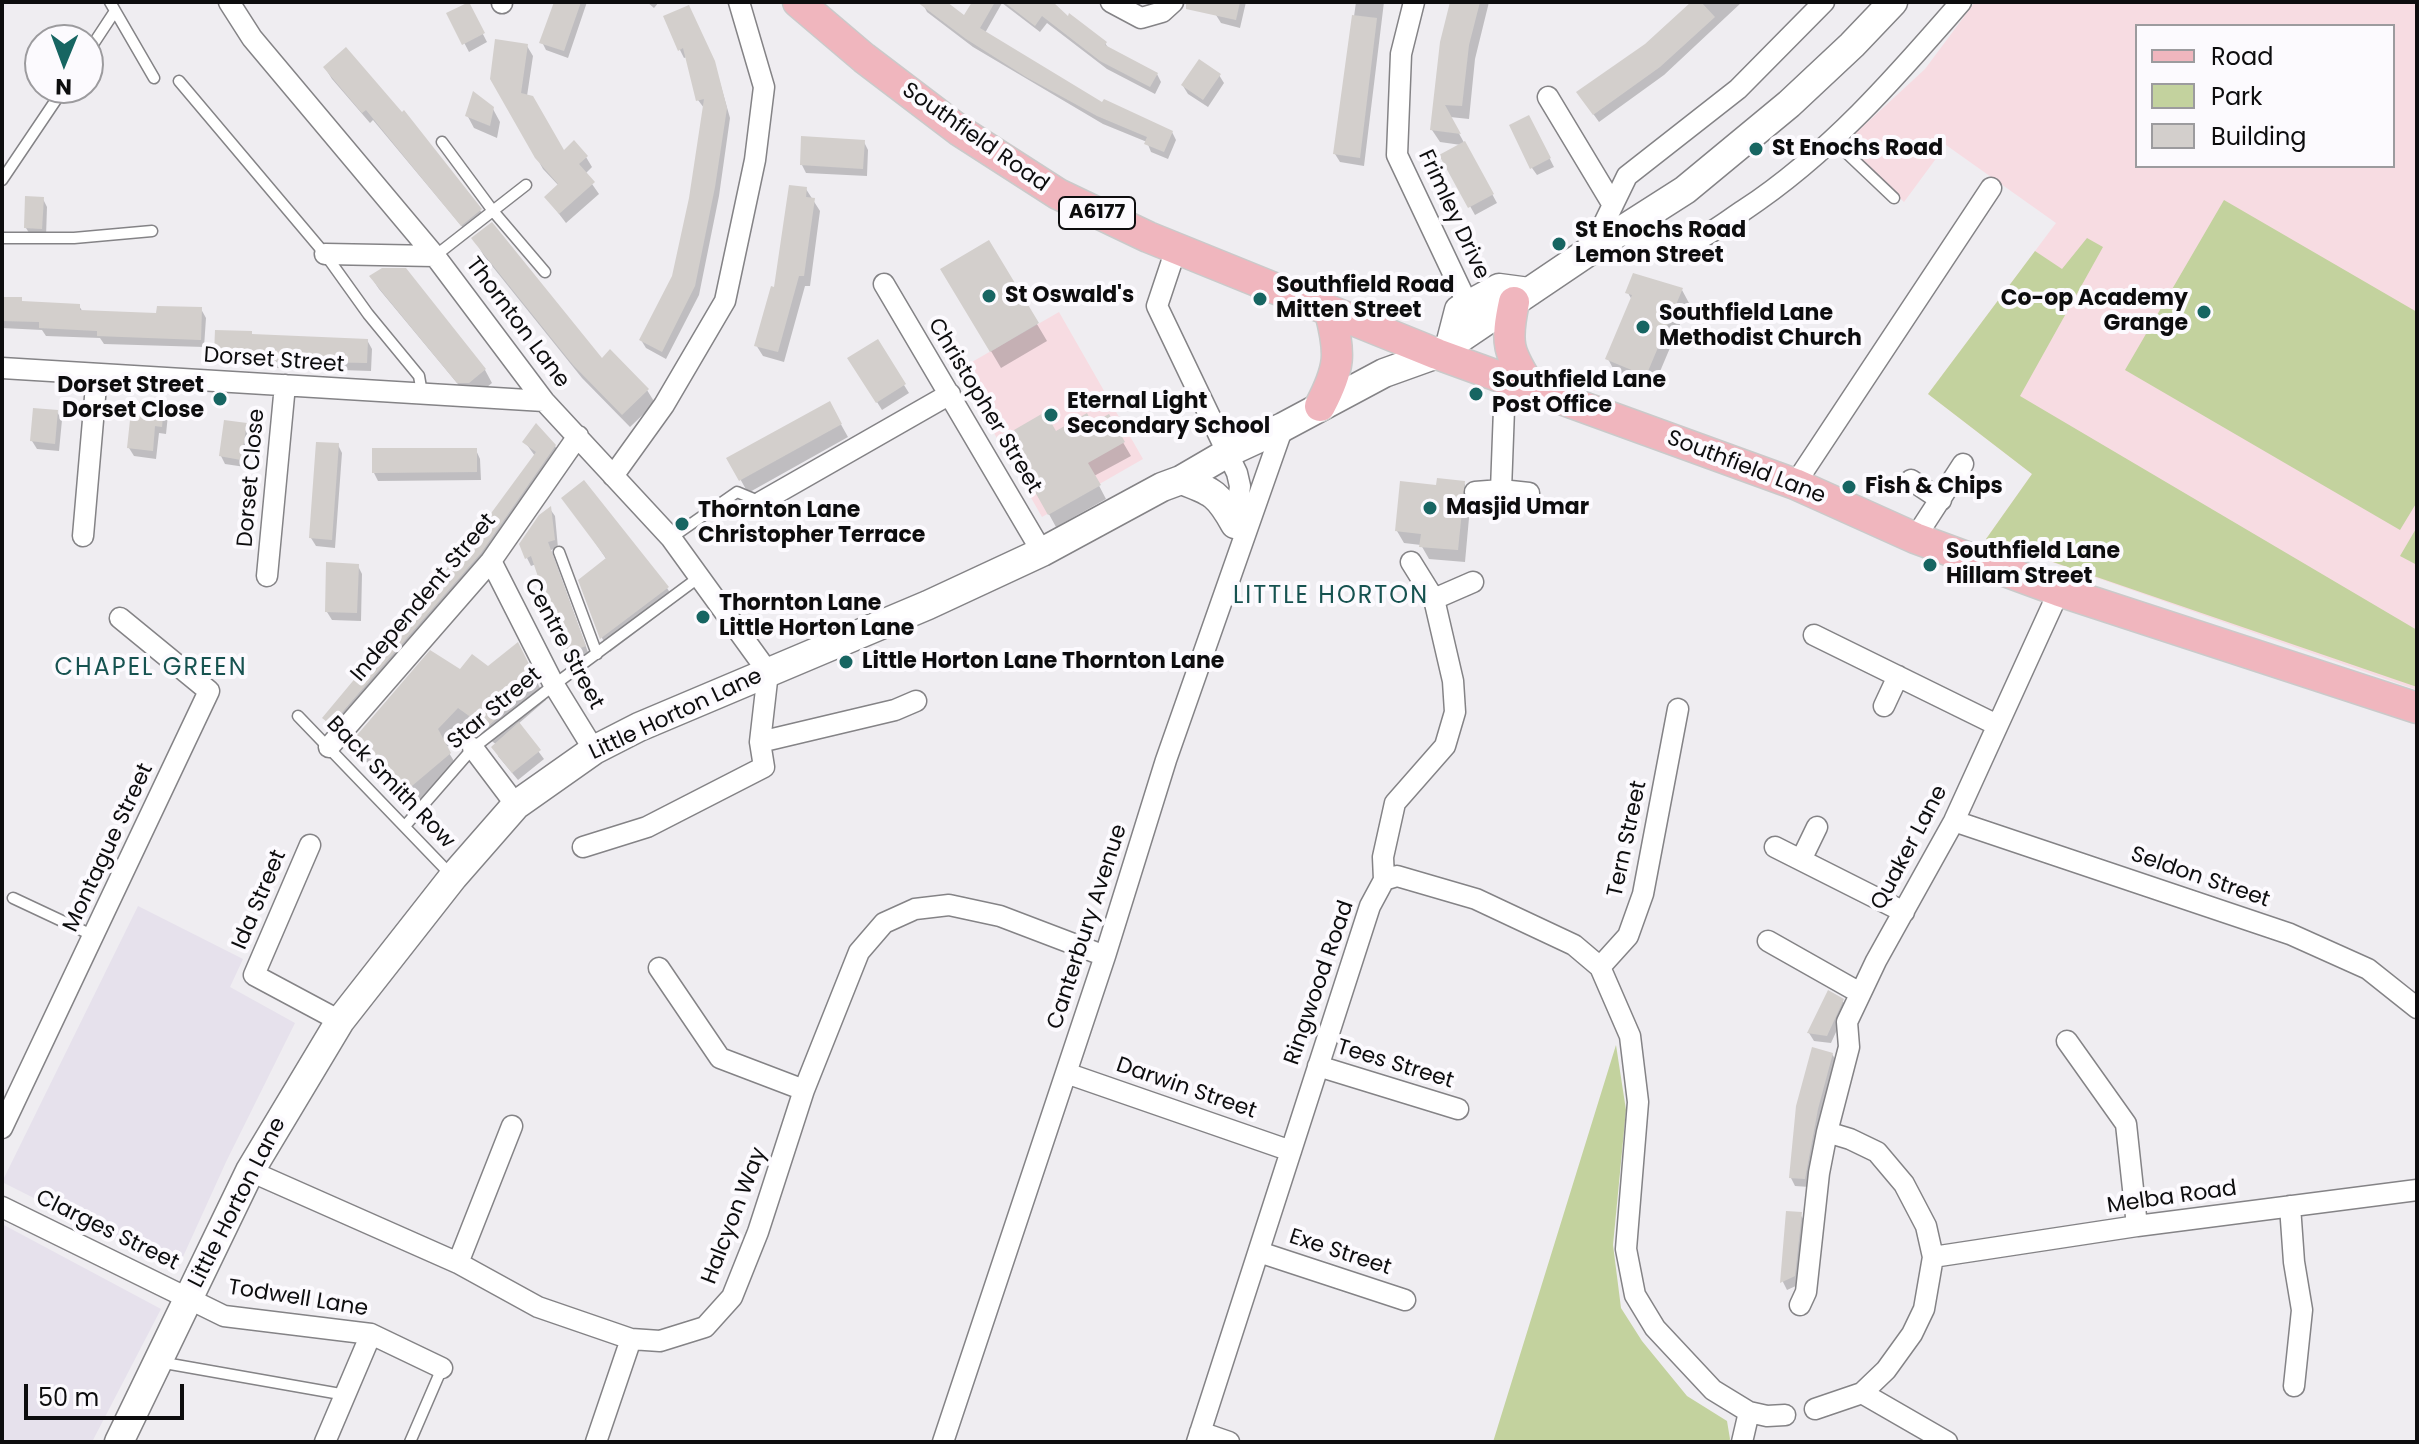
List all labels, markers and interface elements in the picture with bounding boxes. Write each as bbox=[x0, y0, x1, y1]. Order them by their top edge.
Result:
north arrow bbox=[24, 24, 104, 104]
legend bbox=[2135, 24, 2395, 168]
text: Road bbox=[2211, 40, 2273, 73]
text: N bbox=[55, 71, 72, 102]
street label: Southfield Road bbox=[897, 78, 1053, 198]
text: Park bbox=[2211, 80, 2262, 113]
text: Building bbox=[2211, 120, 2307, 153]
place label: St Enochs Road bbox=[1772, 136, 1943, 162]
marker: St Enochs Road bbox=[1747, 140, 1765, 158]
street label: Frimley Drive bbox=[1411, 146, 1495, 284]
road number: A6177 bbox=[1059, 197, 1135, 229]
place label: St Enochs Road Lemon Street bbox=[1575, 218, 1746, 270]
marker: St Enochs Road Lemon Street bbox=[1550, 235, 1568, 253]
street label: Thornton Lane bbox=[459, 253, 575, 393]
place label: Southfield Road Mitten Street bbox=[1276, 273, 1454, 324]
place label: St Oswald's bbox=[1005, 283, 1134, 309]
place label: Co-op Academy Grange bbox=[2001, 286, 2188, 338]
marker: St Oswald's bbox=[980, 287, 998, 305]
marker: Southfield Road Mitten Street bbox=[1251, 290, 1269, 308]
place label: Southfield Lane Methodist Church bbox=[1659, 301, 1862, 352]
marker: Co-op Academy Grange bbox=[2195, 303, 2213, 321]
street label: Christopher Street bbox=[921, 314, 1047, 498]
marker: Southfield Lane Methodist Church bbox=[1634, 318, 1652, 336]
street label: Dorset Street bbox=[203, 343, 345, 379]
place label: Southfield Lane Post Office bbox=[1492, 368, 1666, 420]
place label: Dorset Street Dorset Close bbox=[57, 373, 204, 424]
marker: Southfield Lane Post Office bbox=[1467, 385, 1485, 403]
place label: Eternal Light Secondary School bbox=[1067, 389, 1270, 440]
marker: Dorset Street Dorset Close bbox=[211, 390, 229, 408]
marker: Eternal Light Secondary School bbox=[1042, 406, 1060, 424]
street label: Dorset Close bbox=[233, 408, 271, 548]
street label: Southfield Lane bbox=[1663, 426, 1829, 510]
place label: Fish & Chips bbox=[1865, 474, 2003, 500]
marker: Fish & Chips bbox=[1840, 478, 1858, 496]
place label: Masjid Umar bbox=[1446, 495, 1589, 521]
place label: Thornton Lane Christopher Terrace bbox=[698, 498, 925, 550]
marker: Masjid Umar bbox=[1421, 499, 1439, 517]
street label: Independent Street bbox=[346, 509, 502, 687]
marker: Thornton Lane Christopher Terrace bbox=[673, 515, 691, 533]
place label: Southfield Lane Hillam Street bbox=[1946, 539, 2120, 590]
marker: Southfield Lane Hillam Street bbox=[1921, 556, 1939, 574]
street label: Centre Street bbox=[517, 574, 609, 714]
district label: LITTLE HORTON bbox=[1233, 583, 1429, 611]
place label: Thornton Lane Little Horton Lane bbox=[719, 591, 914, 642]
marker: Thornton Lane Little Horton Lane bbox=[694, 608, 712, 626]
place label: Little Horton Lane Thornton Lane bbox=[862, 649, 1224, 675]
marker: Little Horton Lane Thornton Lane bbox=[837, 653, 855, 671]
district label: CHAPEL GREEN bbox=[54, 655, 248, 683]
street label: Star Street bbox=[443, 662, 547, 756]
street label: Little Horton Lane bbox=[585, 663, 767, 767]
street label: Back Smith Row bbox=[320, 711, 460, 855]
street label: Montague Street bbox=[58, 760, 160, 936]
street label: Tern Street bbox=[1603, 778, 1653, 900]
street label: Quaker Lane bbox=[1866, 781, 1954, 915]
street label: Canterbury Avenue bbox=[1042, 821, 1134, 1033]
street label: Seldon Street bbox=[2127, 842, 2273, 914]
street label: Ida Street bbox=[227, 846, 293, 954]
street label: Ringwood Road bbox=[1280, 897, 1360, 1069]
street label: Tees Street bbox=[1333, 1035, 1457, 1095]
street label: Darwin Street bbox=[1112, 1053, 1260, 1125]
street label: Little Horton Lane bbox=[184, 1113, 292, 1293]
street label: Halcyon Way bbox=[697, 1144, 773, 1288]
street label: Melba Road bbox=[2105, 1176, 2239, 1220]
street label: Clarges Street bbox=[31, 1185, 183, 1277]
street label: Exe Street bbox=[1286, 1224, 1394, 1282]
street label: Todwell Lane bbox=[226, 1275, 370, 1323]
scale bar bbox=[28, 1368, 188, 1418]
text: 50 m bbox=[38, 1381, 99, 1414]

